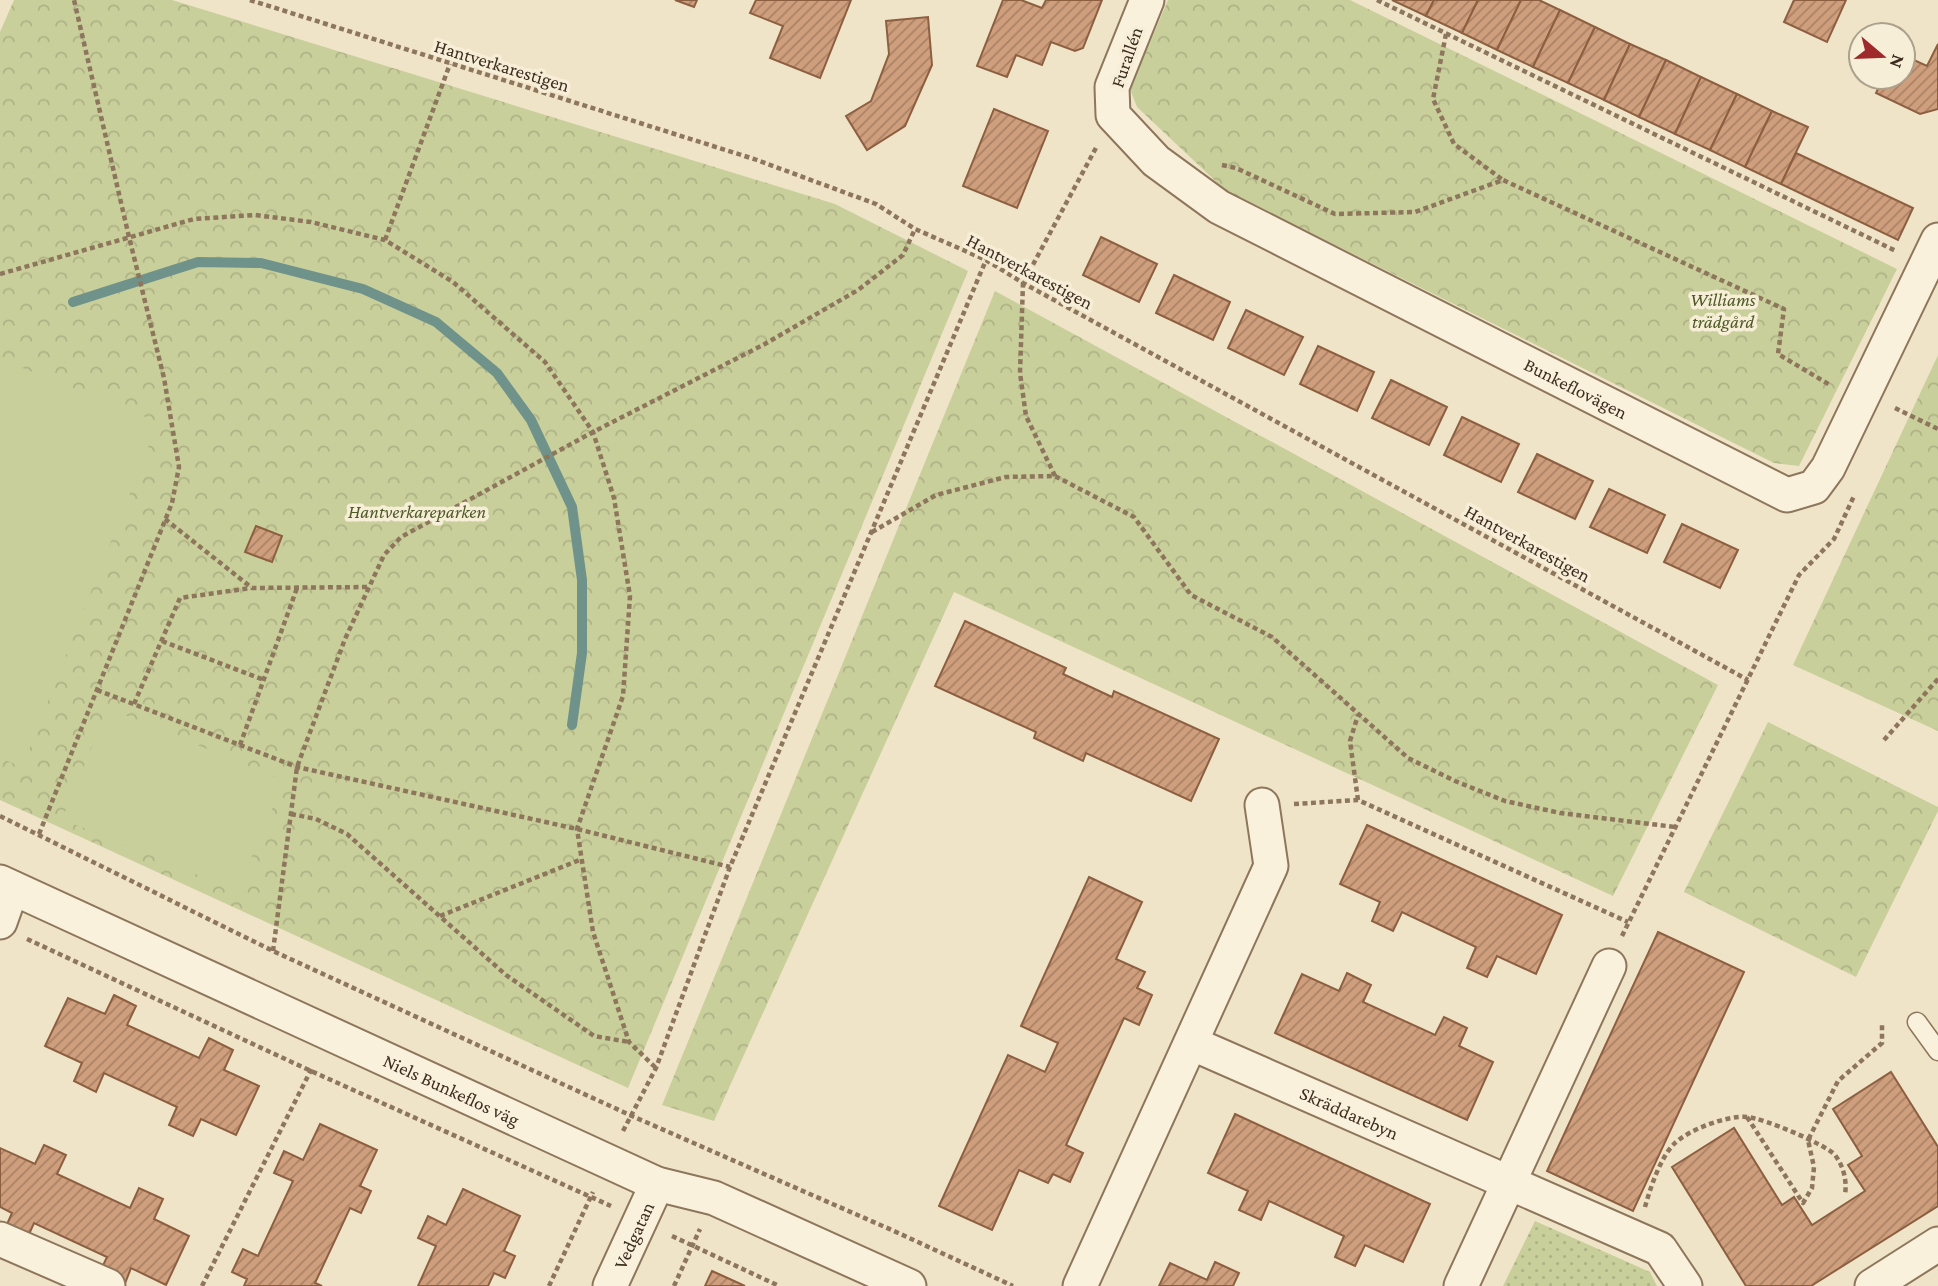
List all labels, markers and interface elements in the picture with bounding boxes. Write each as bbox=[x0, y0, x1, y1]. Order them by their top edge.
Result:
north arrow bbox=[1847, 21, 1917, 91]
street label: Furallén bbox=[1106, 24, 1147, 90]
street label: Hantverkarestigen bbox=[432, 35, 572, 96]
text: N bbox=[1886, 52, 1910, 71]
street label: Hantverkarestigen bbox=[963, 229, 1097, 314]
park label: Williams trädgård bbox=[1690, 289, 1756, 332]
street label: Bunkeflovägen bbox=[1521, 354, 1631, 423]
street label: Hantverkarestigen bbox=[1461, 500, 1594, 587]
park label: Hantverkareparken bbox=[348, 501, 486, 522]
street label: Niels Bunkeflos väg bbox=[380, 1050, 523, 1130]
street label: Skräddarebyn bbox=[1297, 1082, 1402, 1144]
street label: Vedgatan bbox=[609, 1198, 658, 1272]

